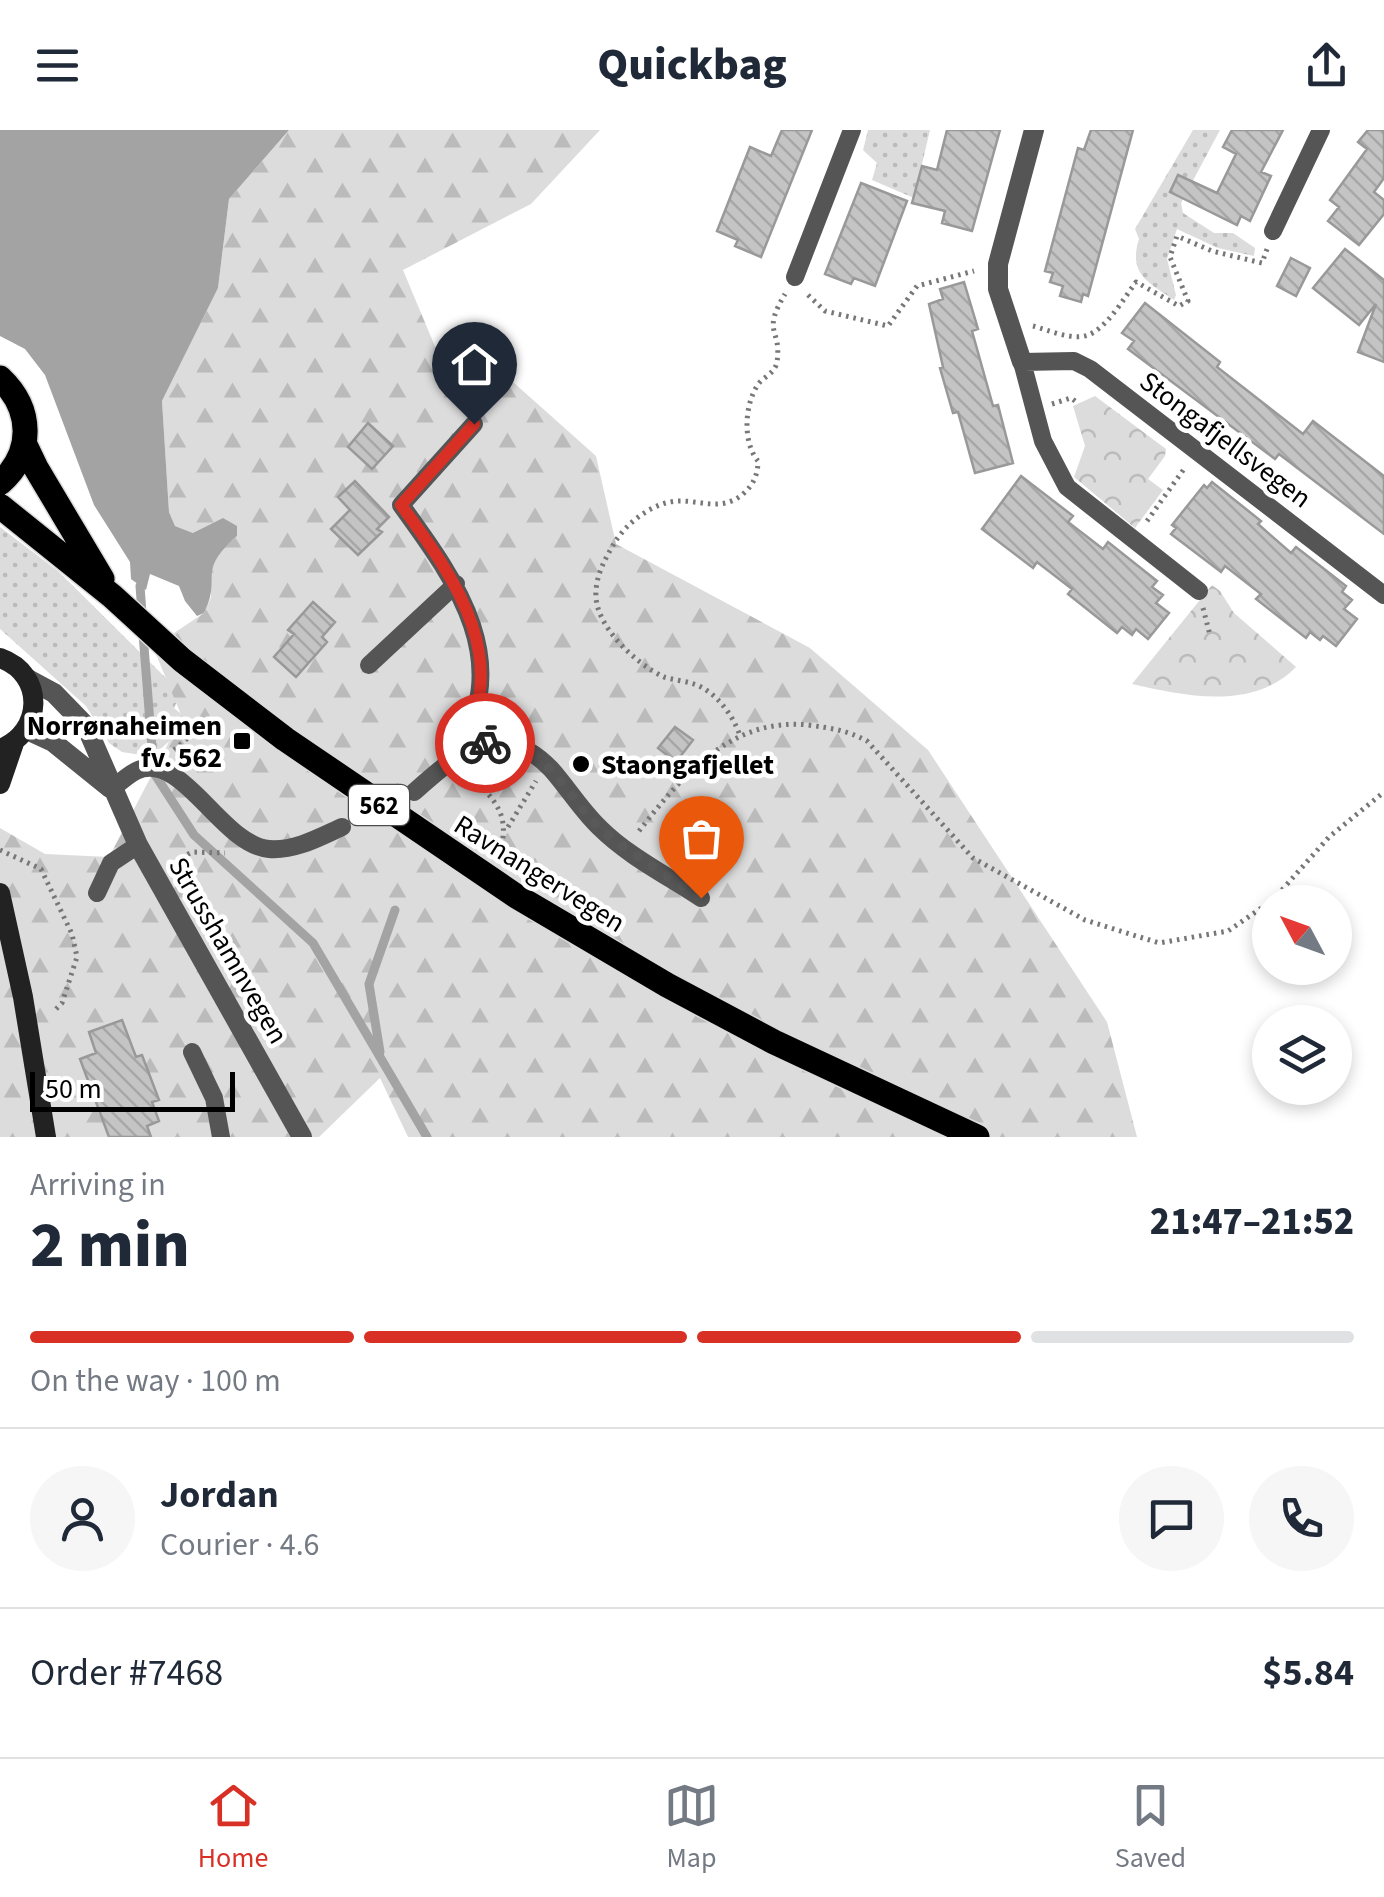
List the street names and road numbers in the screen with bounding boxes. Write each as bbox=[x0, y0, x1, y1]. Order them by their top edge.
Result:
street label: Stongafjellsvegen bbox=[1131, 362, 1320, 518]
road number: 562 bbox=[349, 785, 409, 825]
street label: Ravnangervegen bbox=[446, 805, 633, 943]
street label: Strusshamnvegen bbox=[158, 850, 298, 1051]

